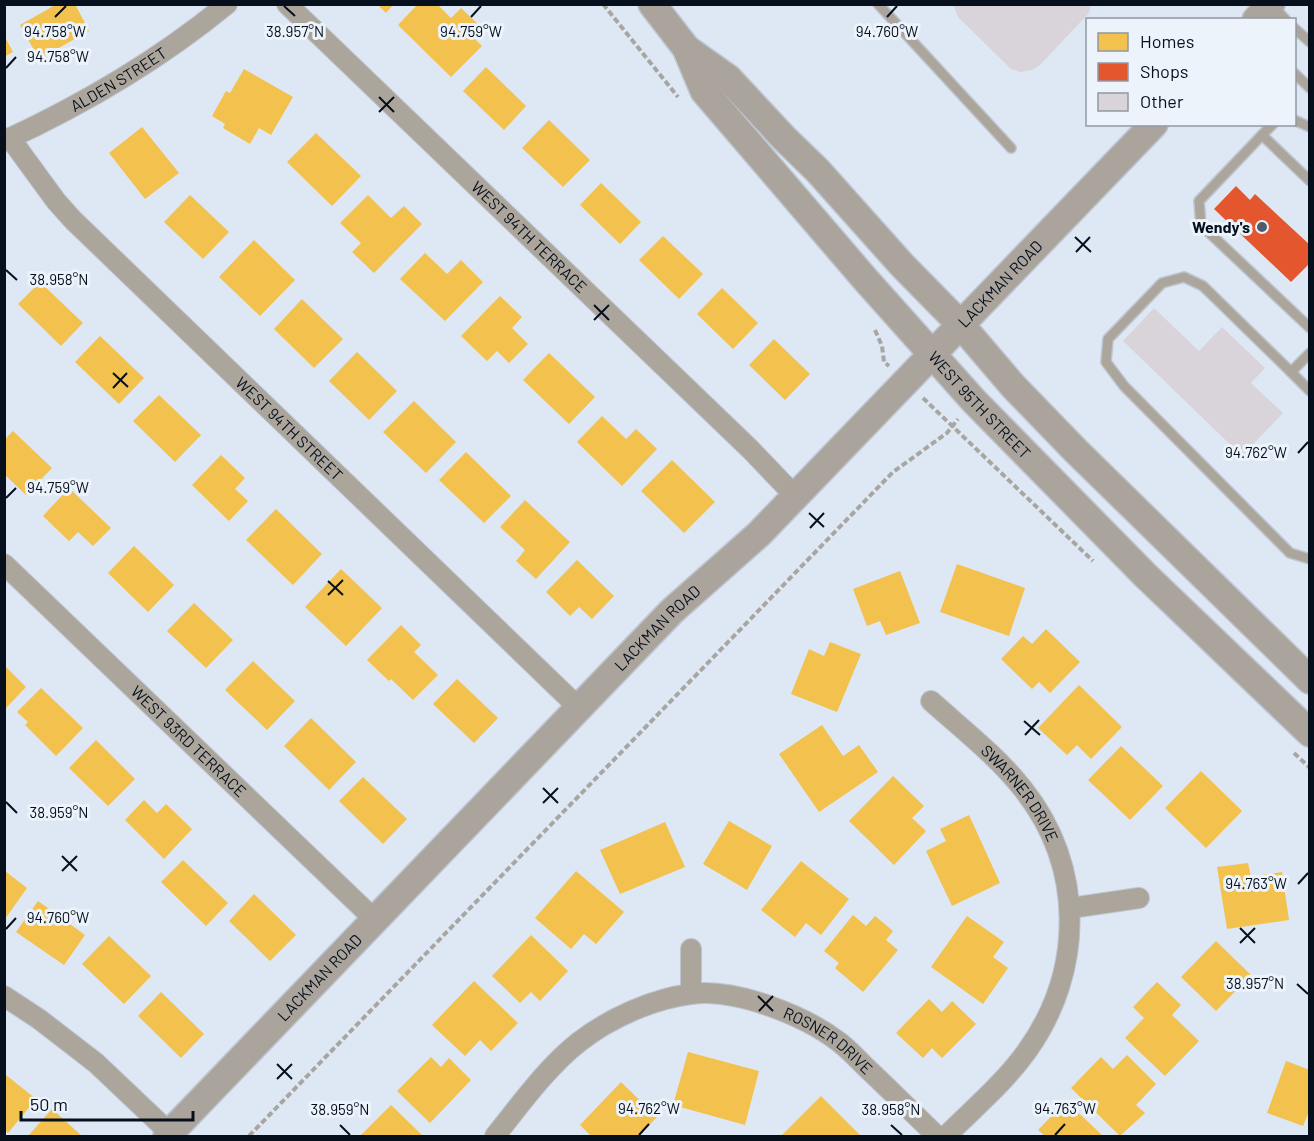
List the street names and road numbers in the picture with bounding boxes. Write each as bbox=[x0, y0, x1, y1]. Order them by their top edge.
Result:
street label: ALDEN STREET bbox=[67, 43, 170, 115]
street label: WEST 94TH TERRACE bbox=[468, 177, 591, 296]
street label: LACKMAN ROAD bbox=[953, 236, 1046, 331]
street label: WEST 95TH STREET bbox=[925, 347, 1035, 462]
street label: WEST 94TH STREET bbox=[232, 372, 347, 484]
street label: LACKMAN ROAD bbox=[610, 581, 704, 674]
street label: WEST 93RD TERRACE bbox=[128, 681, 251, 800]
street label: SWARNER DRIVE bbox=[978, 740, 1063, 844]
street label: LACKMAN ROAD bbox=[273, 930, 365, 1025]
street label: ROSNER DRIVE bbox=[781, 1002, 877, 1078]

